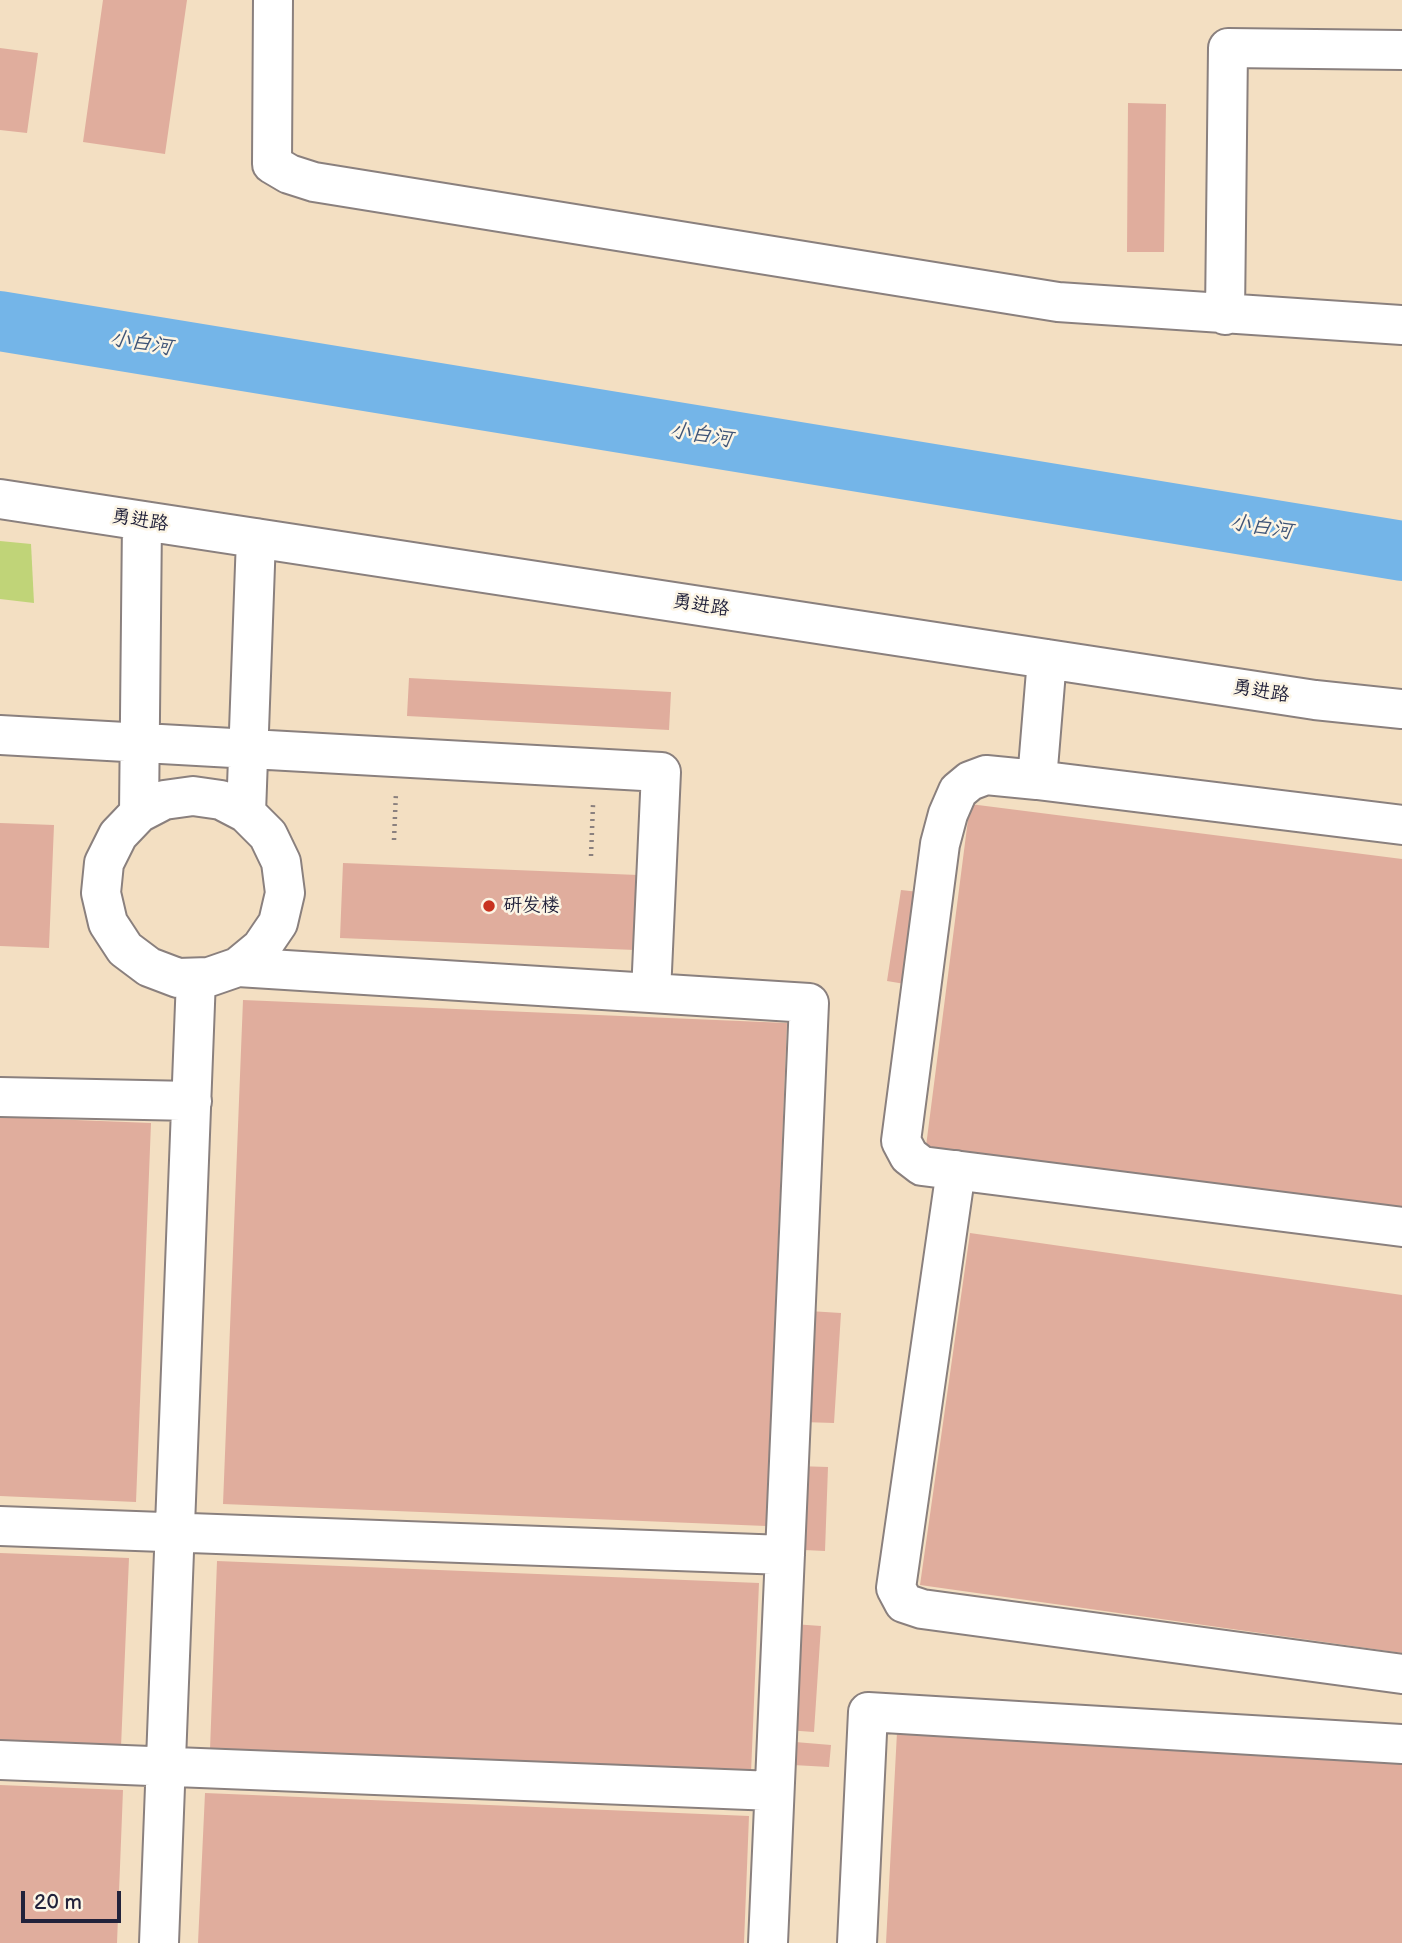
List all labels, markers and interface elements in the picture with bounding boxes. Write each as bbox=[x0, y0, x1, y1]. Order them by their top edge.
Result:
water label: 小白河 bbox=[108, 327, 174, 361]
water label: 小白河 bbox=[668, 419, 734, 453]
street label: 勇进路 bbox=[110, 505, 170, 537]
water label: 小白河 bbox=[1228, 511, 1294, 545]
street label: 勇进路 bbox=[671, 590, 731, 622]
street label: 勇进路 bbox=[1231, 676, 1291, 708]
place label: 研发楼 bbox=[503, 895, 560, 917]
marker: 研发楼 bbox=[481, 898, 497, 914]
scale bar bbox=[24, 1876, 124, 1920]
text: 20 m bbox=[34, 1890, 82, 1915]

